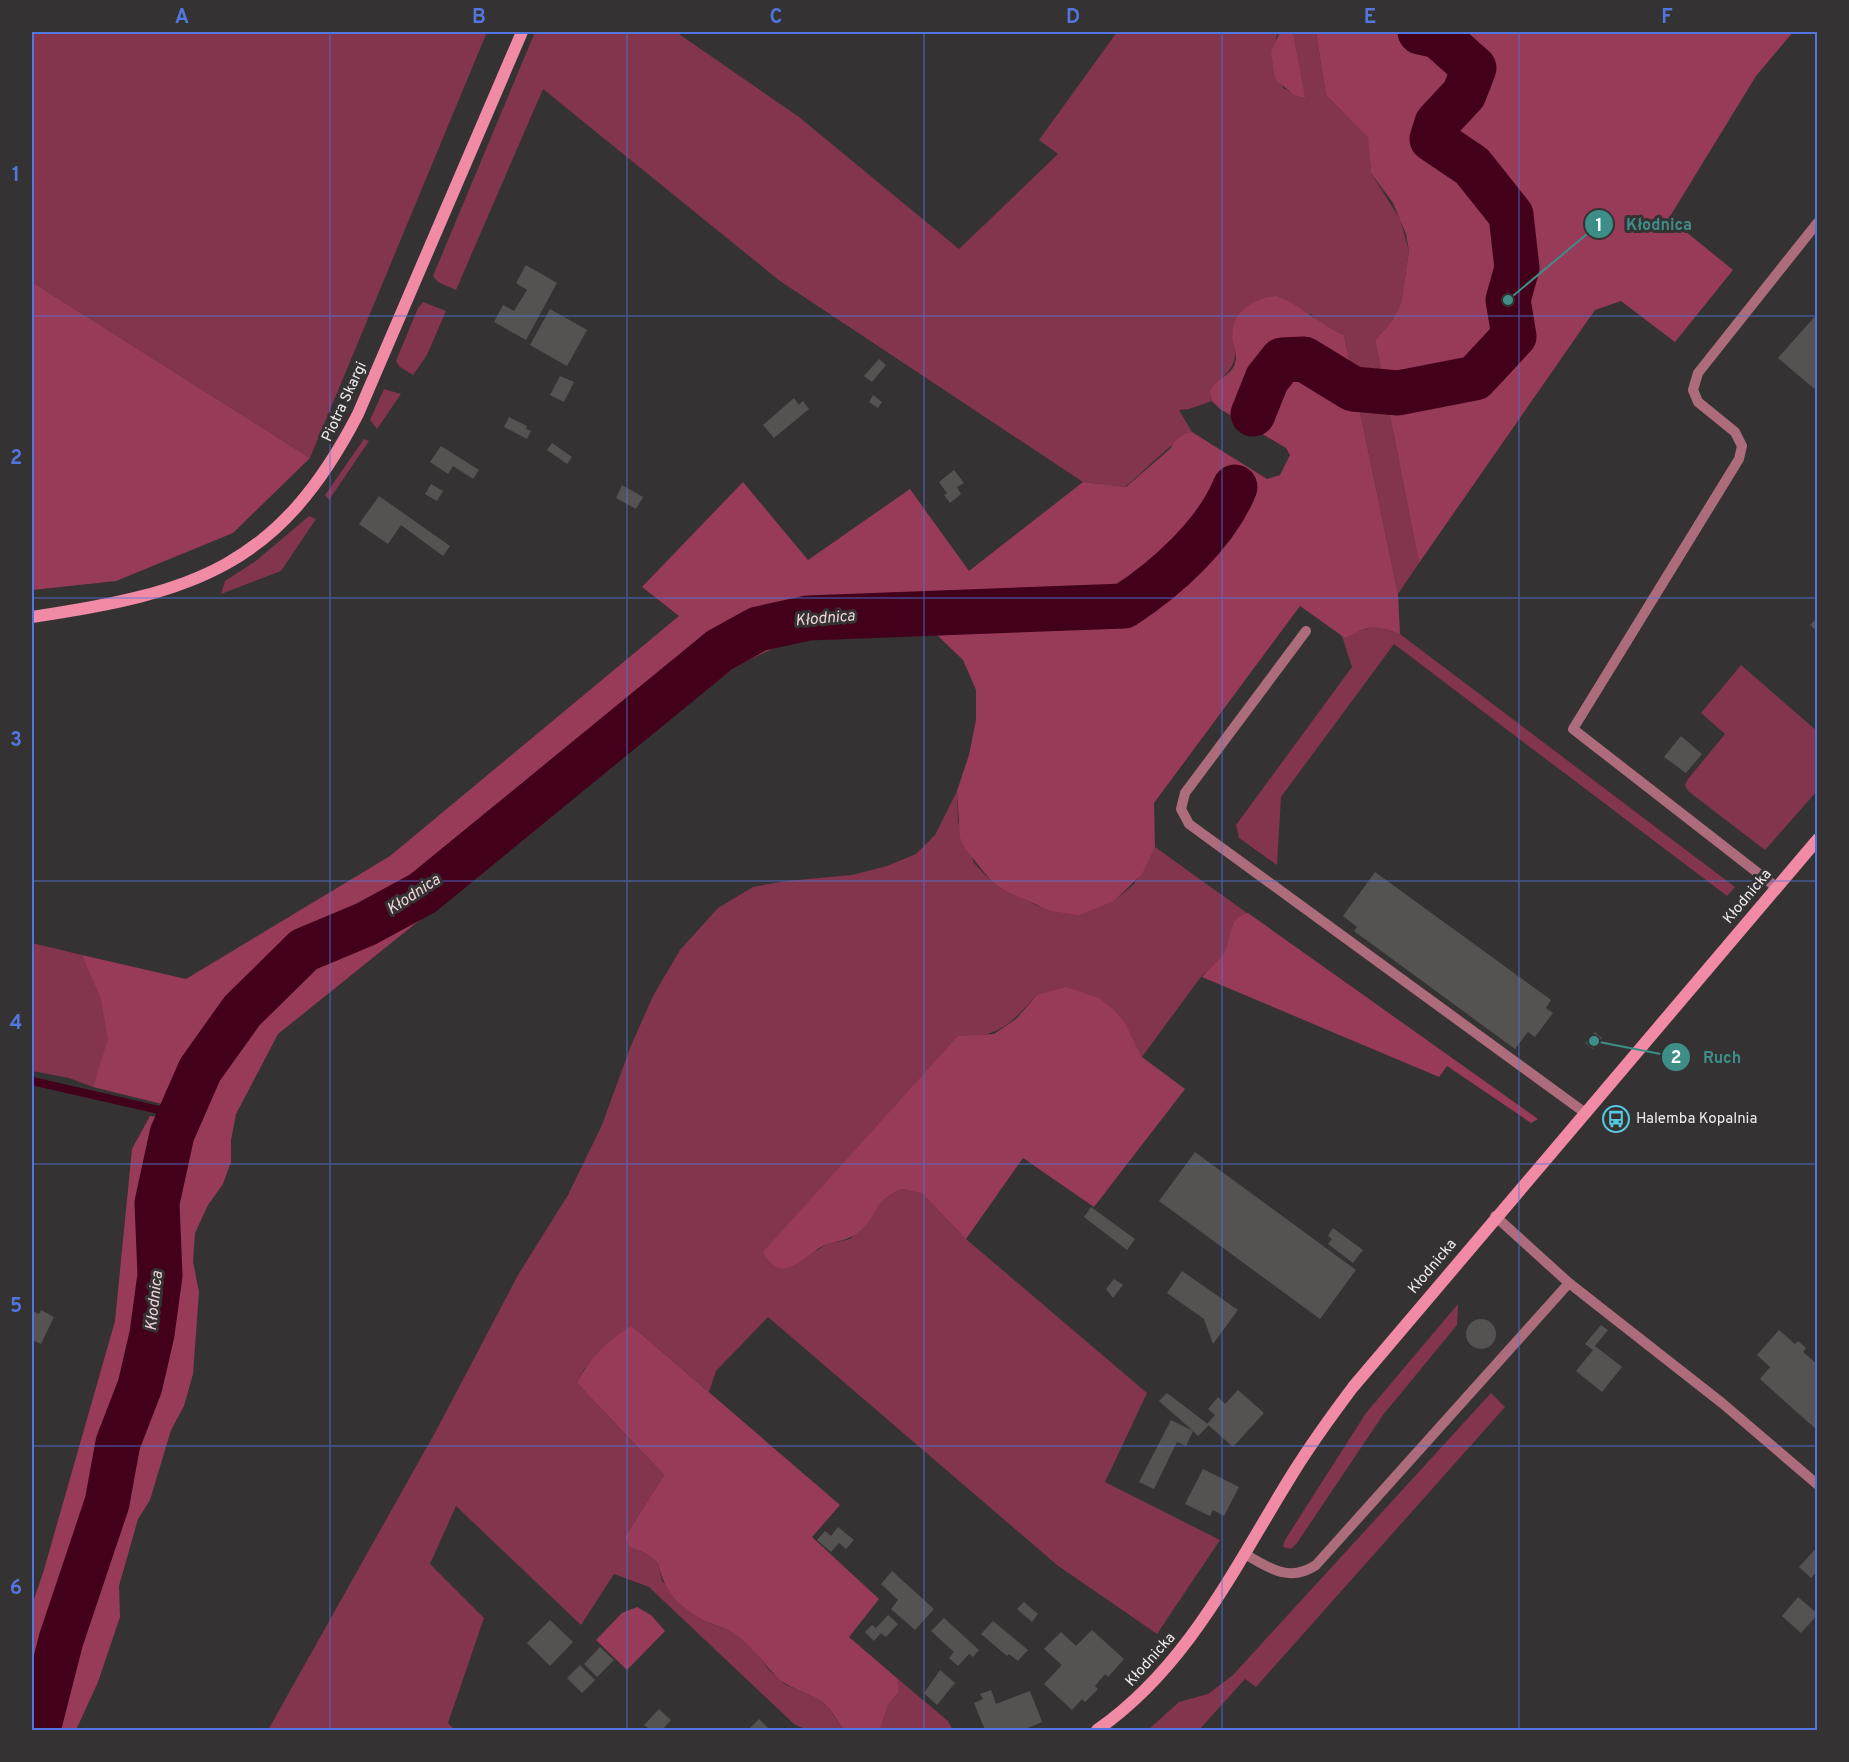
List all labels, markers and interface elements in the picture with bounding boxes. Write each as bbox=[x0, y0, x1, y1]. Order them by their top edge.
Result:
text: A bbox=[175, 5, 189, 31]
text: B bbox=[472, 5, 486, 31]
text: C bbox=[770, 5, 782, 31]
text: D bbox=[1066, 5, 1080, 31]
text: E bbox=[1364, 5, 1376, 31]
text: F bbox=[1661, 5, 1673, 31]
text: 1 bbox=[12, 163, 20, 189]
callout: Kłodnica bbox=[1584, 207, 1704, 241]
text: 1 bbox=[1595, 215, 1603, 238]
text: Kłodnica bbox=[1626, 216, 1692, 236]
street label: Piotra Skargi bbox=[318, 359, 372, 445]
text: 2 bbox=[10, 446, 22, 472]
water label: Kłodnica bbox=[794, 606, 856, 632]
text: 3 bbox=[10, 728, 22, 754]
street label: Kłodnicka bbox=[1719, 866, 1777, 928]
water label: Kłodnica bbox=[383, 870, 445, 920]
text: 4 bbox=[10, 1011, 22, 1037]
callout: Ruch bbox=[1661, 1040, 1753, 1074]
text: 2 bbox=[1670, 1047, 1682, 1070]
text: Ruch bbox=[1703, 1049, 1741, 1069]
bus stop icon: Halemba Kopalnia bbox=[1601, 1104, 1631, 1134]
place label: Halemba Kopalnia bbox=[1636, 1110, 1757, 1129]
street label: Kłodnicka bbox=[1404, 1236, 1462, 1298]
water label: Kłodnica bbox=[142, 1269, 168, 1332]
text: 5 bbox=[10, 1294, 22, 1320]
text: 6 bbox=[10, 1576, 22, 1602]
street label: Kłodnicka bbox=[1122, 1629, 1180, 1691]

